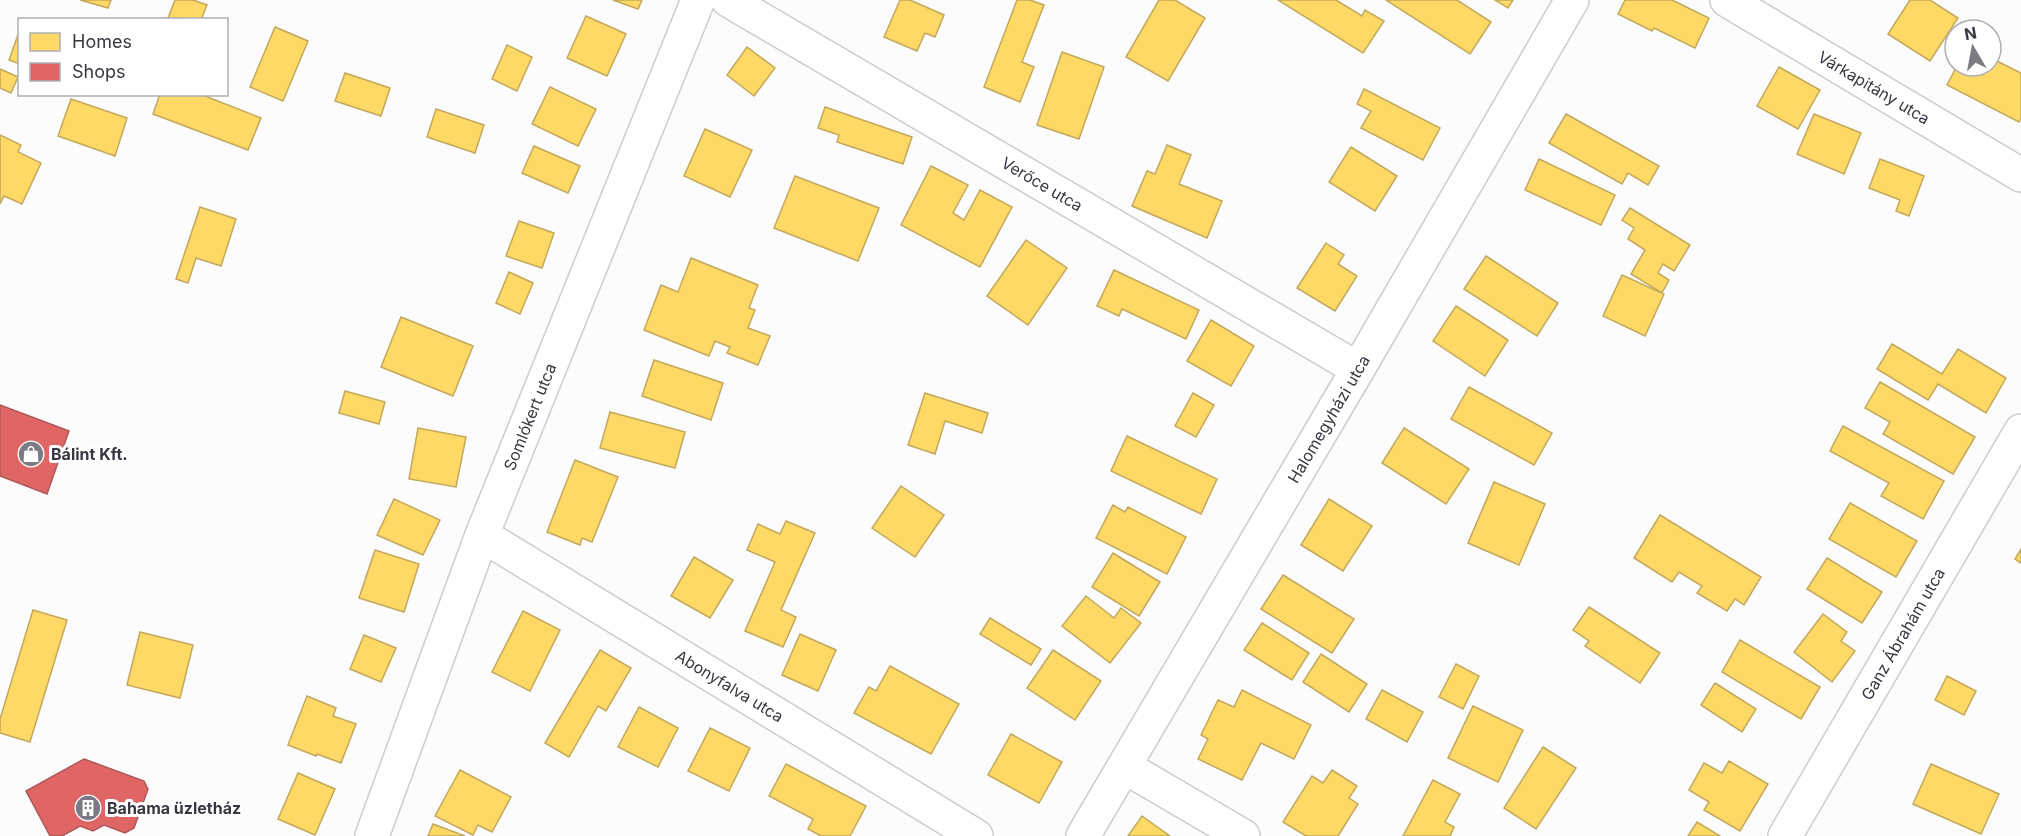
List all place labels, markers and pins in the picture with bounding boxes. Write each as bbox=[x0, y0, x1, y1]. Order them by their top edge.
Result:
shop icon: Bálint Kft. bbox=[16, 439, 46, 469]
place label: Bálint Kft. bbox=[51, 444, 128, 464]
building icon: Bahama üzletház bbox=[73, 793, 103, 823]
place label: Bahama üzletház bbox=[107, 798, 241, 818]

